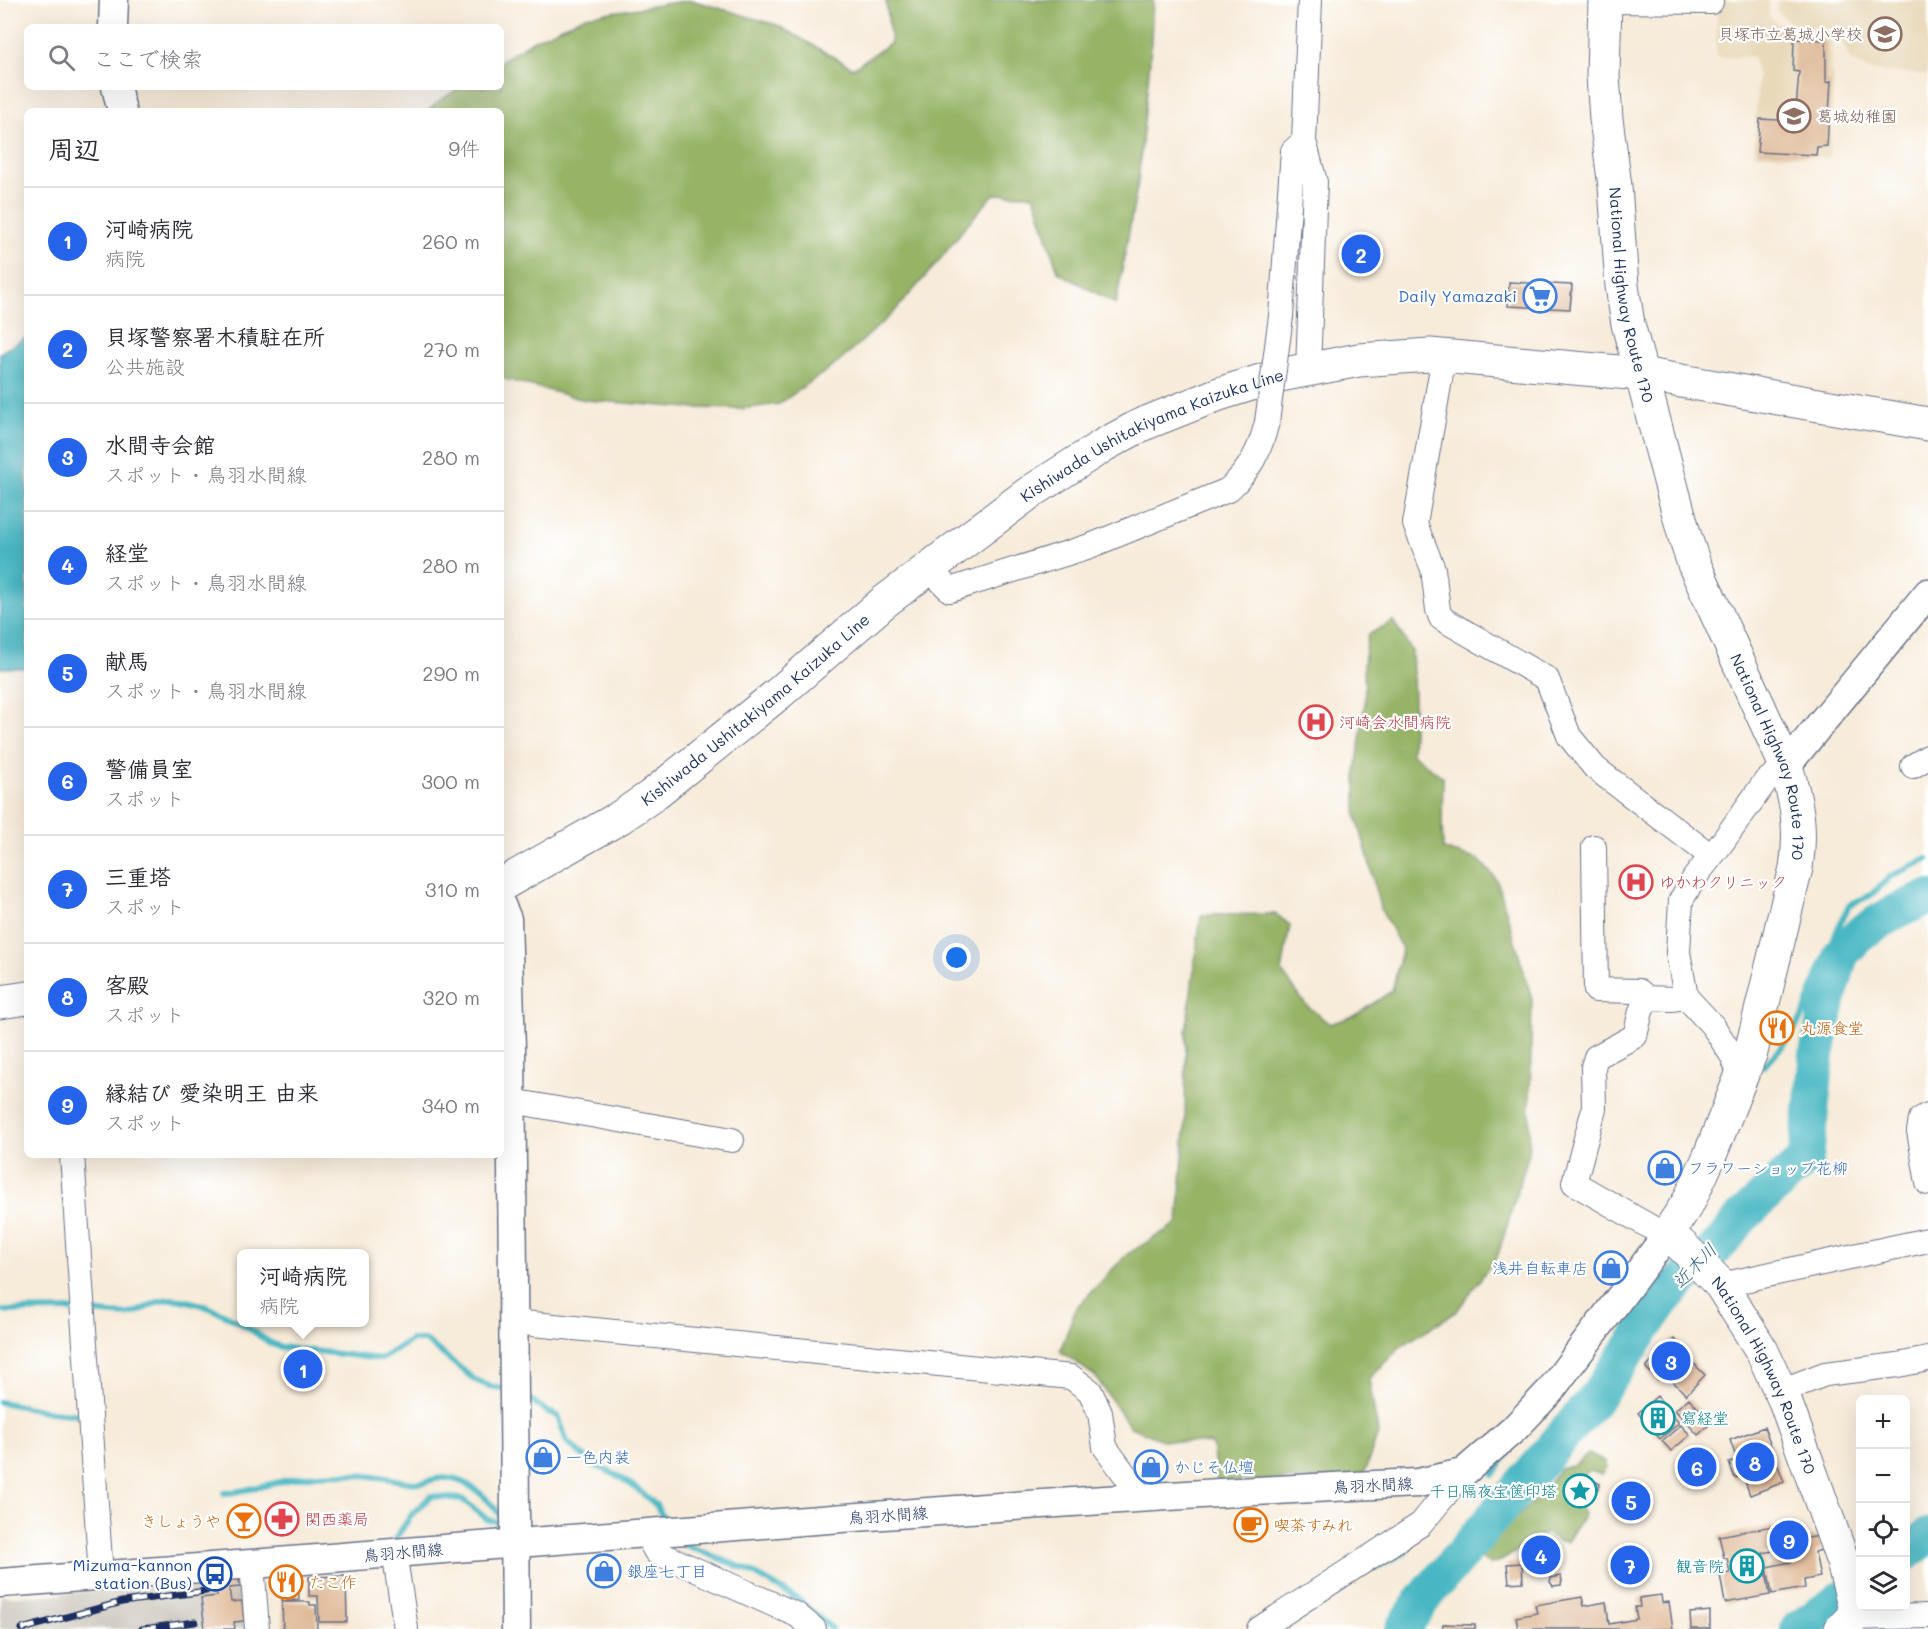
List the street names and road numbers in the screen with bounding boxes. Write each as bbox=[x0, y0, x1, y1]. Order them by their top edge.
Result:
street label: National Highway Route 170 bbox=[1605, 186, 1660, 405]
street label: Kishiwada Ushitakiyama Kaizuka Line bbox=[1015, 363, 1286, 506]
street label: Kishiwada Ushitakiyama Kaizuka Line bbox=[637, 608, 874, 810]
street label: National Highway Route 170 bbox=[1726, 650, 1810, 862]
street label: National Highway Route 170 bbox=[1708, 1271, 1821, 1477]
street label: 鳥羽水間線 bbox=[1332, 1472, 1413, 1497]
street label: 鳥羽水間線 bbox=[847, 1501, 929, 1528]
street label: 鳥羽水間線 bbox=[362, 1538, 444, 1565]

